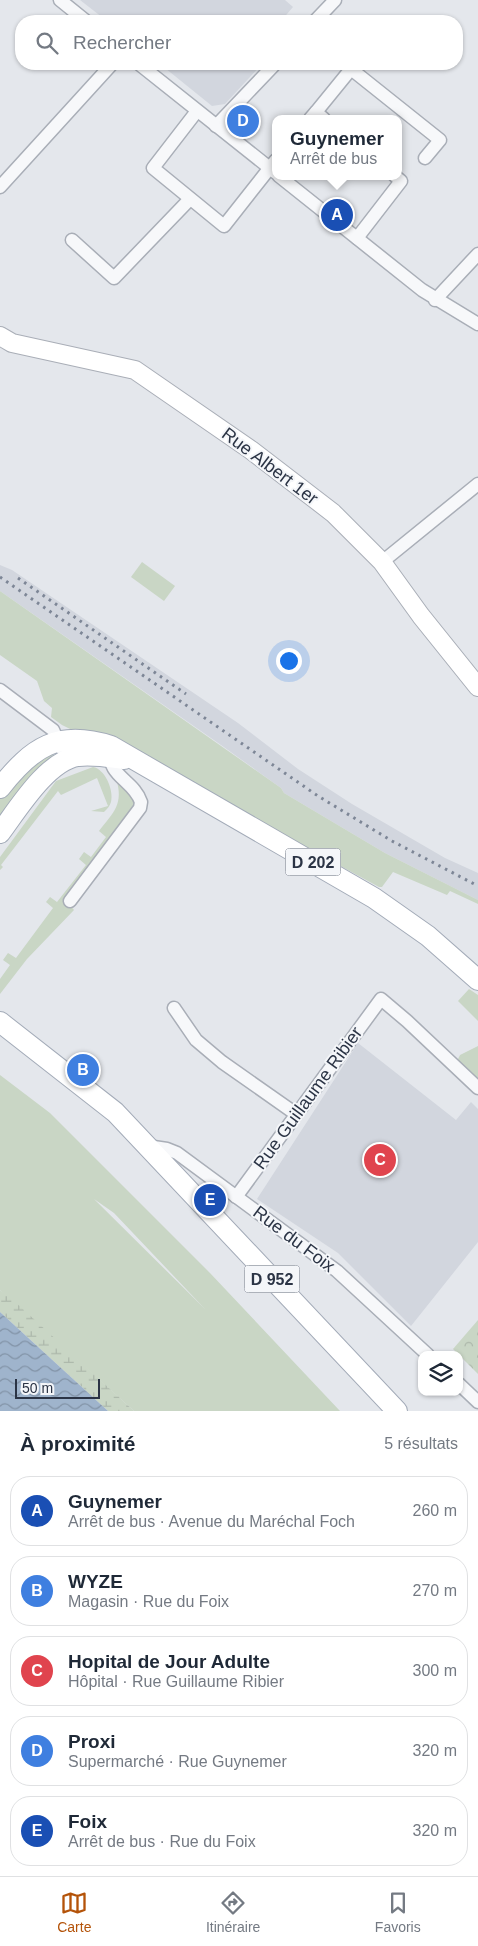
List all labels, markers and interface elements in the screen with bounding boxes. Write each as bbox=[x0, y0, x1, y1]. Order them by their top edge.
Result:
search box bbox=[15, 15, 463, 70]
icon: search bbox=[33, 29, 61, 57]
text: Rechercher bbox=[73, 32, 171, 53]
pin: D bbox=[227, 102, 259, 140]
popup bbox=[272, 115, 402, 180]
text: Guynemer bbox=[290, 128, 384, 149]
text: Arrêt de bus bbox=[290, 150, 377, 167]
pin: A bbox=[321, 196, 353, 234]
street label: Rue Albert 1er bbox=[218, 423, 322, 509]
your location bbox=[276, 648, 302, 674]
road number: D 202 bbox=[286, 849, 340, 876]
street label: Rue Guillaume Ribier bbox=[250, 1023, 366, 1173]
pin: B bbox=[67, 1051, 99, 1089]
pin: C bbox=[364, 1141, 396, 1179]
pin: E bbox=[194, 1181, 226, 1219]
street label: Rue du Foix bbox=[249, 1202, 339, 1276]
road number: D 952 bbox=[244, 1266, 300, 1292]
map controls bbox=[418, 1351, 463, 1396]
button: layers bbox=[418, 1351, 463, 1396]
scale bar bbox=[15, 1376, 100, 1399]
text: 50 m bbox=[22, 1380, 53, 1396]
text: À proximité bbox=[20, 1432, 136, 1455]
text: 5 résultats bbox=[384, 1435, 458, 1452]
text: Guynemer bbox=[68, 1491, 162, 1512]
text: A bbox=[31, 1502, 43, 1519]
text: 260 m bbox=[413, 1502, 457, 1519]
text: Arrêt de bus · Avenue du Maréchal Foch bbox=[68, 1513, 355, 1530]
text: WYZE bbox=[68, 1571, 123, 1592]
text: B bbox=[31, 1582, 43, 1599]
text: 270 m bbox=[413, 1582, 457, 1599]
text: Magasin · Rue du Foix bbox=[68, 1593, 229, 1610]
text: Hopital de Jour Adulte bbox=[68, 1651, 270, 1672]
text: C bbox=[31, 1662, 43, 1679]
text: 300 m bbox=[413, 1662, 457, 1679]
text: Hôpital · Rue Guillaume Ribier bbox=[68, 1673, 284, 1690]
text: Proxi bbox=[68, 1731, 116, 1752]
text: D bbox=[31, 1742, 43, 1759]
text: 320 m bbox=[413, 1742, 457, 1759]
text: Supermarché · Rue Guynemer bbox=[68, 1753, 287, 1770]
text: Foix bbox=[68, 1811, 107, 1832]
text: E bbox=[32, 1822, 42, 1839]
text: 320 m bbox=[413, 1822, 457, 1839]
text: Arrêt de bus · Rue du Foix bbox=[68, 1833, 256, 1850]
tab: Carte bbox=[57, 1889, 91, 1935]
tab: Itinéraire bbox=[206, 1889, 260, 1935]
tab: Favoris bbox=[375, 1889, 421, 1935]

